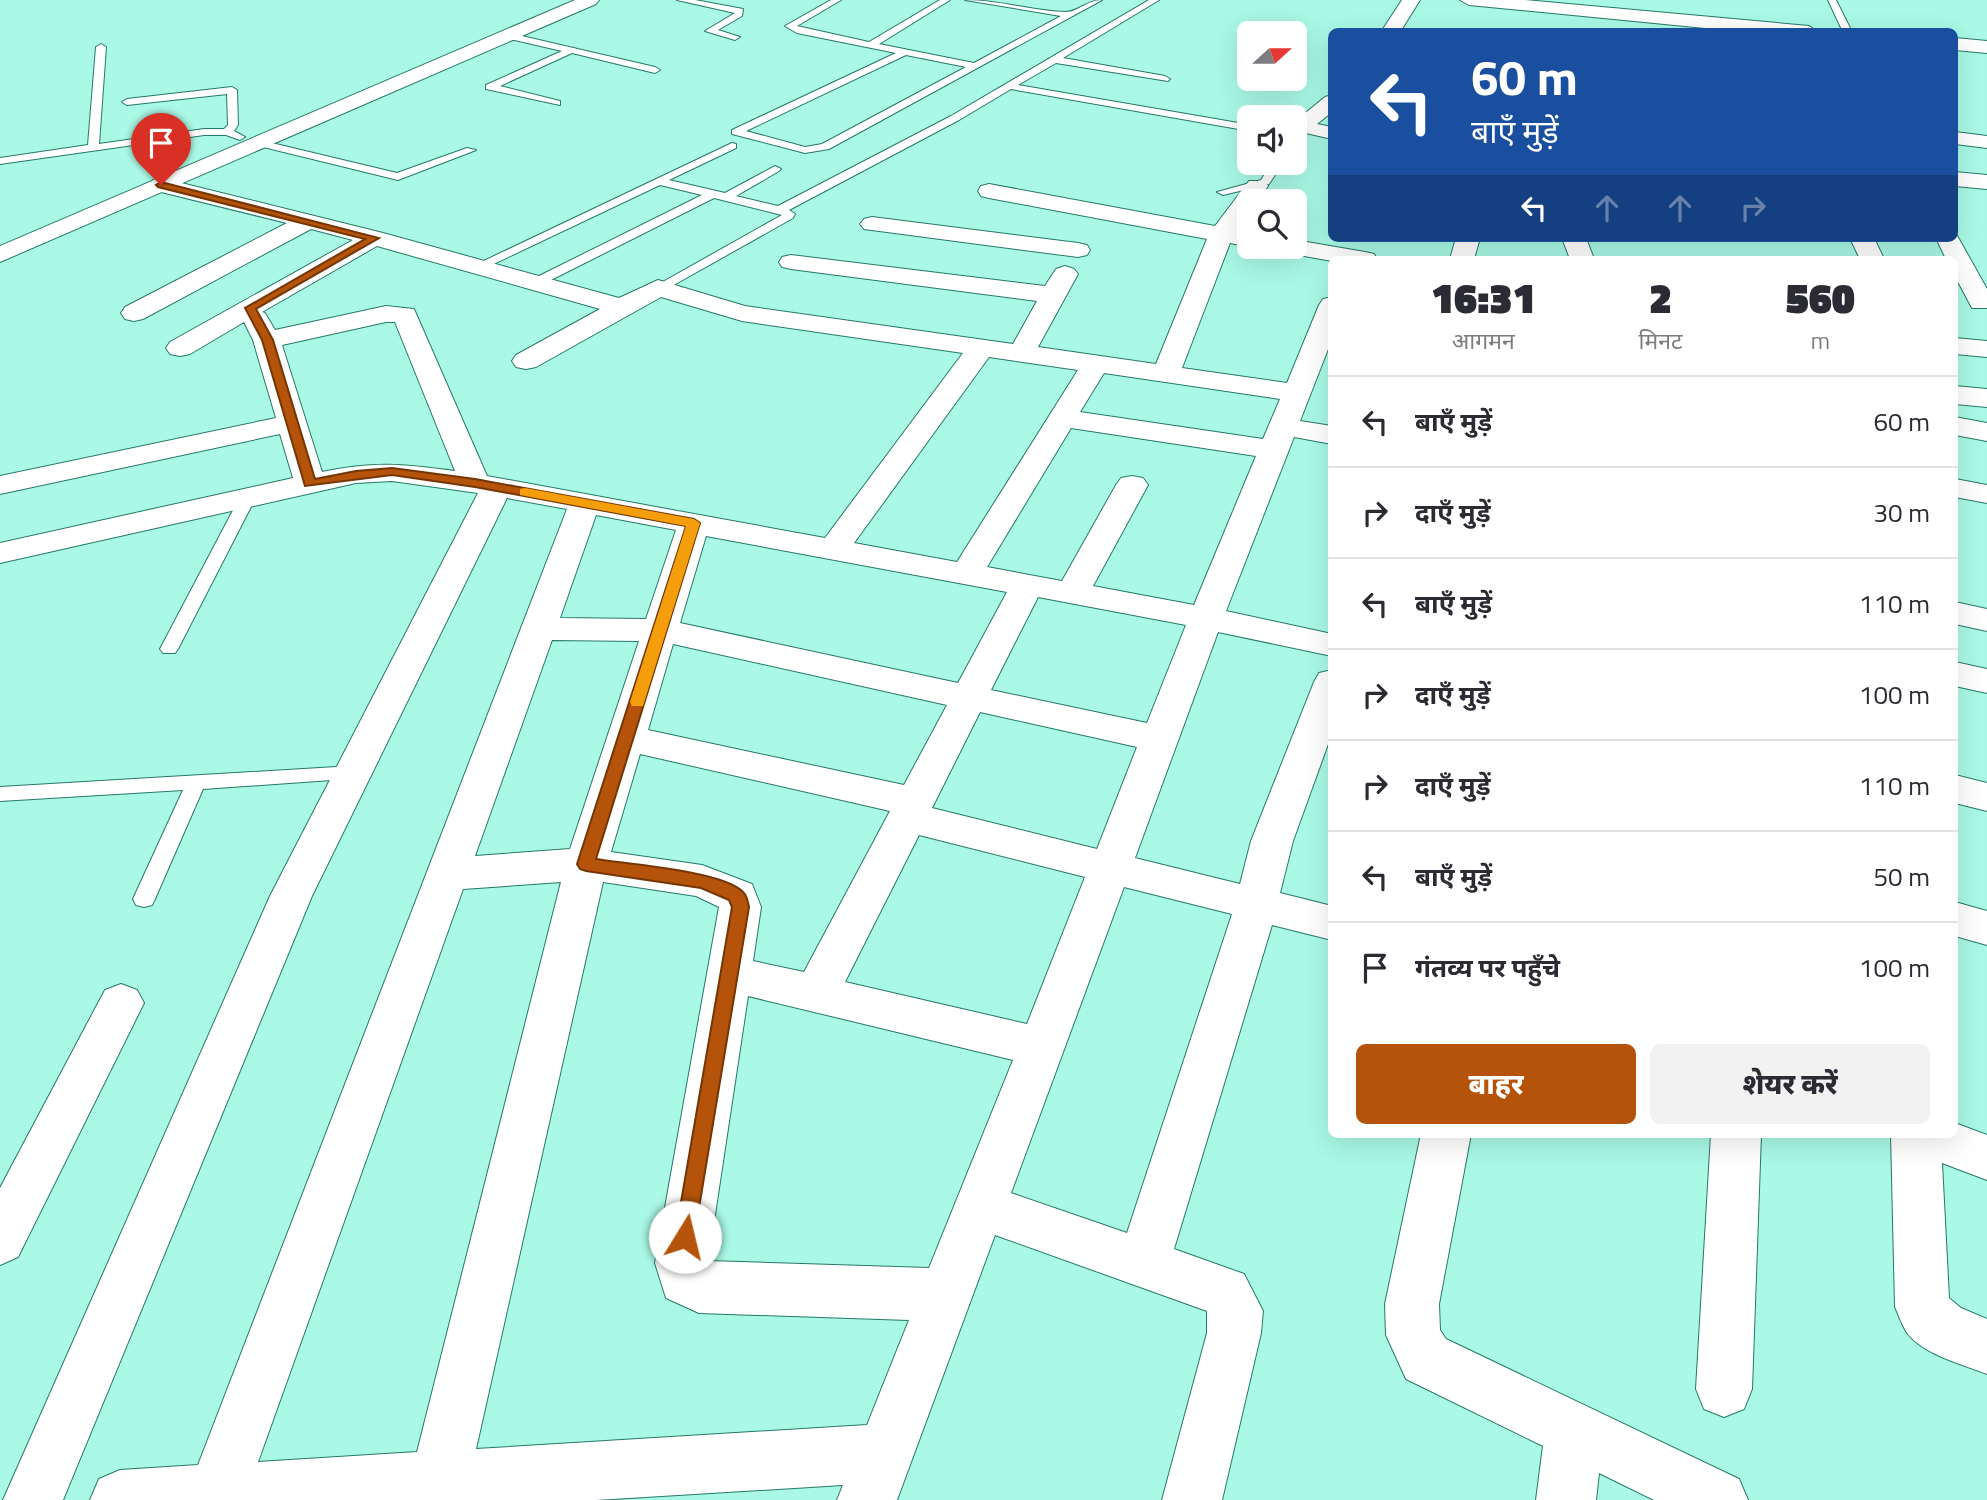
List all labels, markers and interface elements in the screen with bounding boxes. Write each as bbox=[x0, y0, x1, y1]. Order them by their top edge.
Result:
north arrow bbox=[1237, 21, 1307, 91]
map controls bbox=[1237, 21, 1307, 259]
text: 60 m bbox=[1471, 39, 1578, 114]
icon: left bbox=[1356, 56, 1447, 147]
button: sound bbox=[1237, 105, 1307, 175]
text: बाएँ मुड़ें bbox=[1471, 107, 1559, 155]
pin bbox=[131, 113, 191, 185]
icon: arrive bbox=[142, 124, 180, 162]
button: search bbox=[1237, 189, 1307, 259]
icon: left bbox=[1515, 189, 1553, 227]
icon: ahead bbox=[1588, 189, 1626, 227]
icon: ahead bbox=[1661, 189, 1699, 227]
icon: right bbox=[1734, 189, 1772, 227]
text: 16:31 bbox=[1431, 265, 1536, 329]
text: 2 bbox=[1649, 265, 1672, 329]
text: 560 bbox=[1786, 265, 1855, 329]
text: आगमन bbox=[1452, 323, 1515, 358]
text: मिनट bbox=[1639, 323, 1683, 358]
text: m bbox=[1811, 323, 1830, 358]
text: बाएँ मुड़ें bbox=[1415, 402, 1492, 441]
text: 60 m bbox=[1873, 402, 1930, 441]
icon: left bbox=[1356, 403, 1394, 441]
text: दाएँ मुड़ें bbox=[1415, 493, 1491, 532]
text: 30 m bbox=[1873, 493, 1930, 532]
icon: right bbox=[1356, 494, 1394, 532]
text: बाएँ मुड़ें bbox=[1415, 584, 1492, 623]
text: 110 m bbox=[1859, 584, 1930, 623]
icon: left bbox=[1356, 585, 1394, 623]
text: दाएँ मुड़ें bbox=[1415, 675, 1491, 714]
text: 100 m bbox=[1859, 675, 1930, 714]
icon: right bbox=[1356, 676, 1394, 714]
text: दाएँ मुड़ें bbox=[1415, 766, 1491, 805]
text: 110 m bbox=[1859, 766, 1930, 805]
icon: right bbox=[1356, 767, 1394, 805]
text: बाएँ मुड़ें bbox=[1415, 857, 1492, 896]
text: 50 m bbox=[1873, 857, 1930, 896]
icon: left bbox=[1356, 858, 1394, 896]
text: गंतव्य पर पहुँचे bbox=[1415, 948, 1560, 987]
text: 100 m bbox=[1859, 948, 1930, 987]
icon: arrive bbox=[1356, 949, 1394, 987]
button: बाहर bbox=[1356, 1044, 1636, 1124]
button: शेयर करें bbox=[1650, 1044, 1930, 1124]
position arrow bbox=[648, 1200, 722, 1274]

